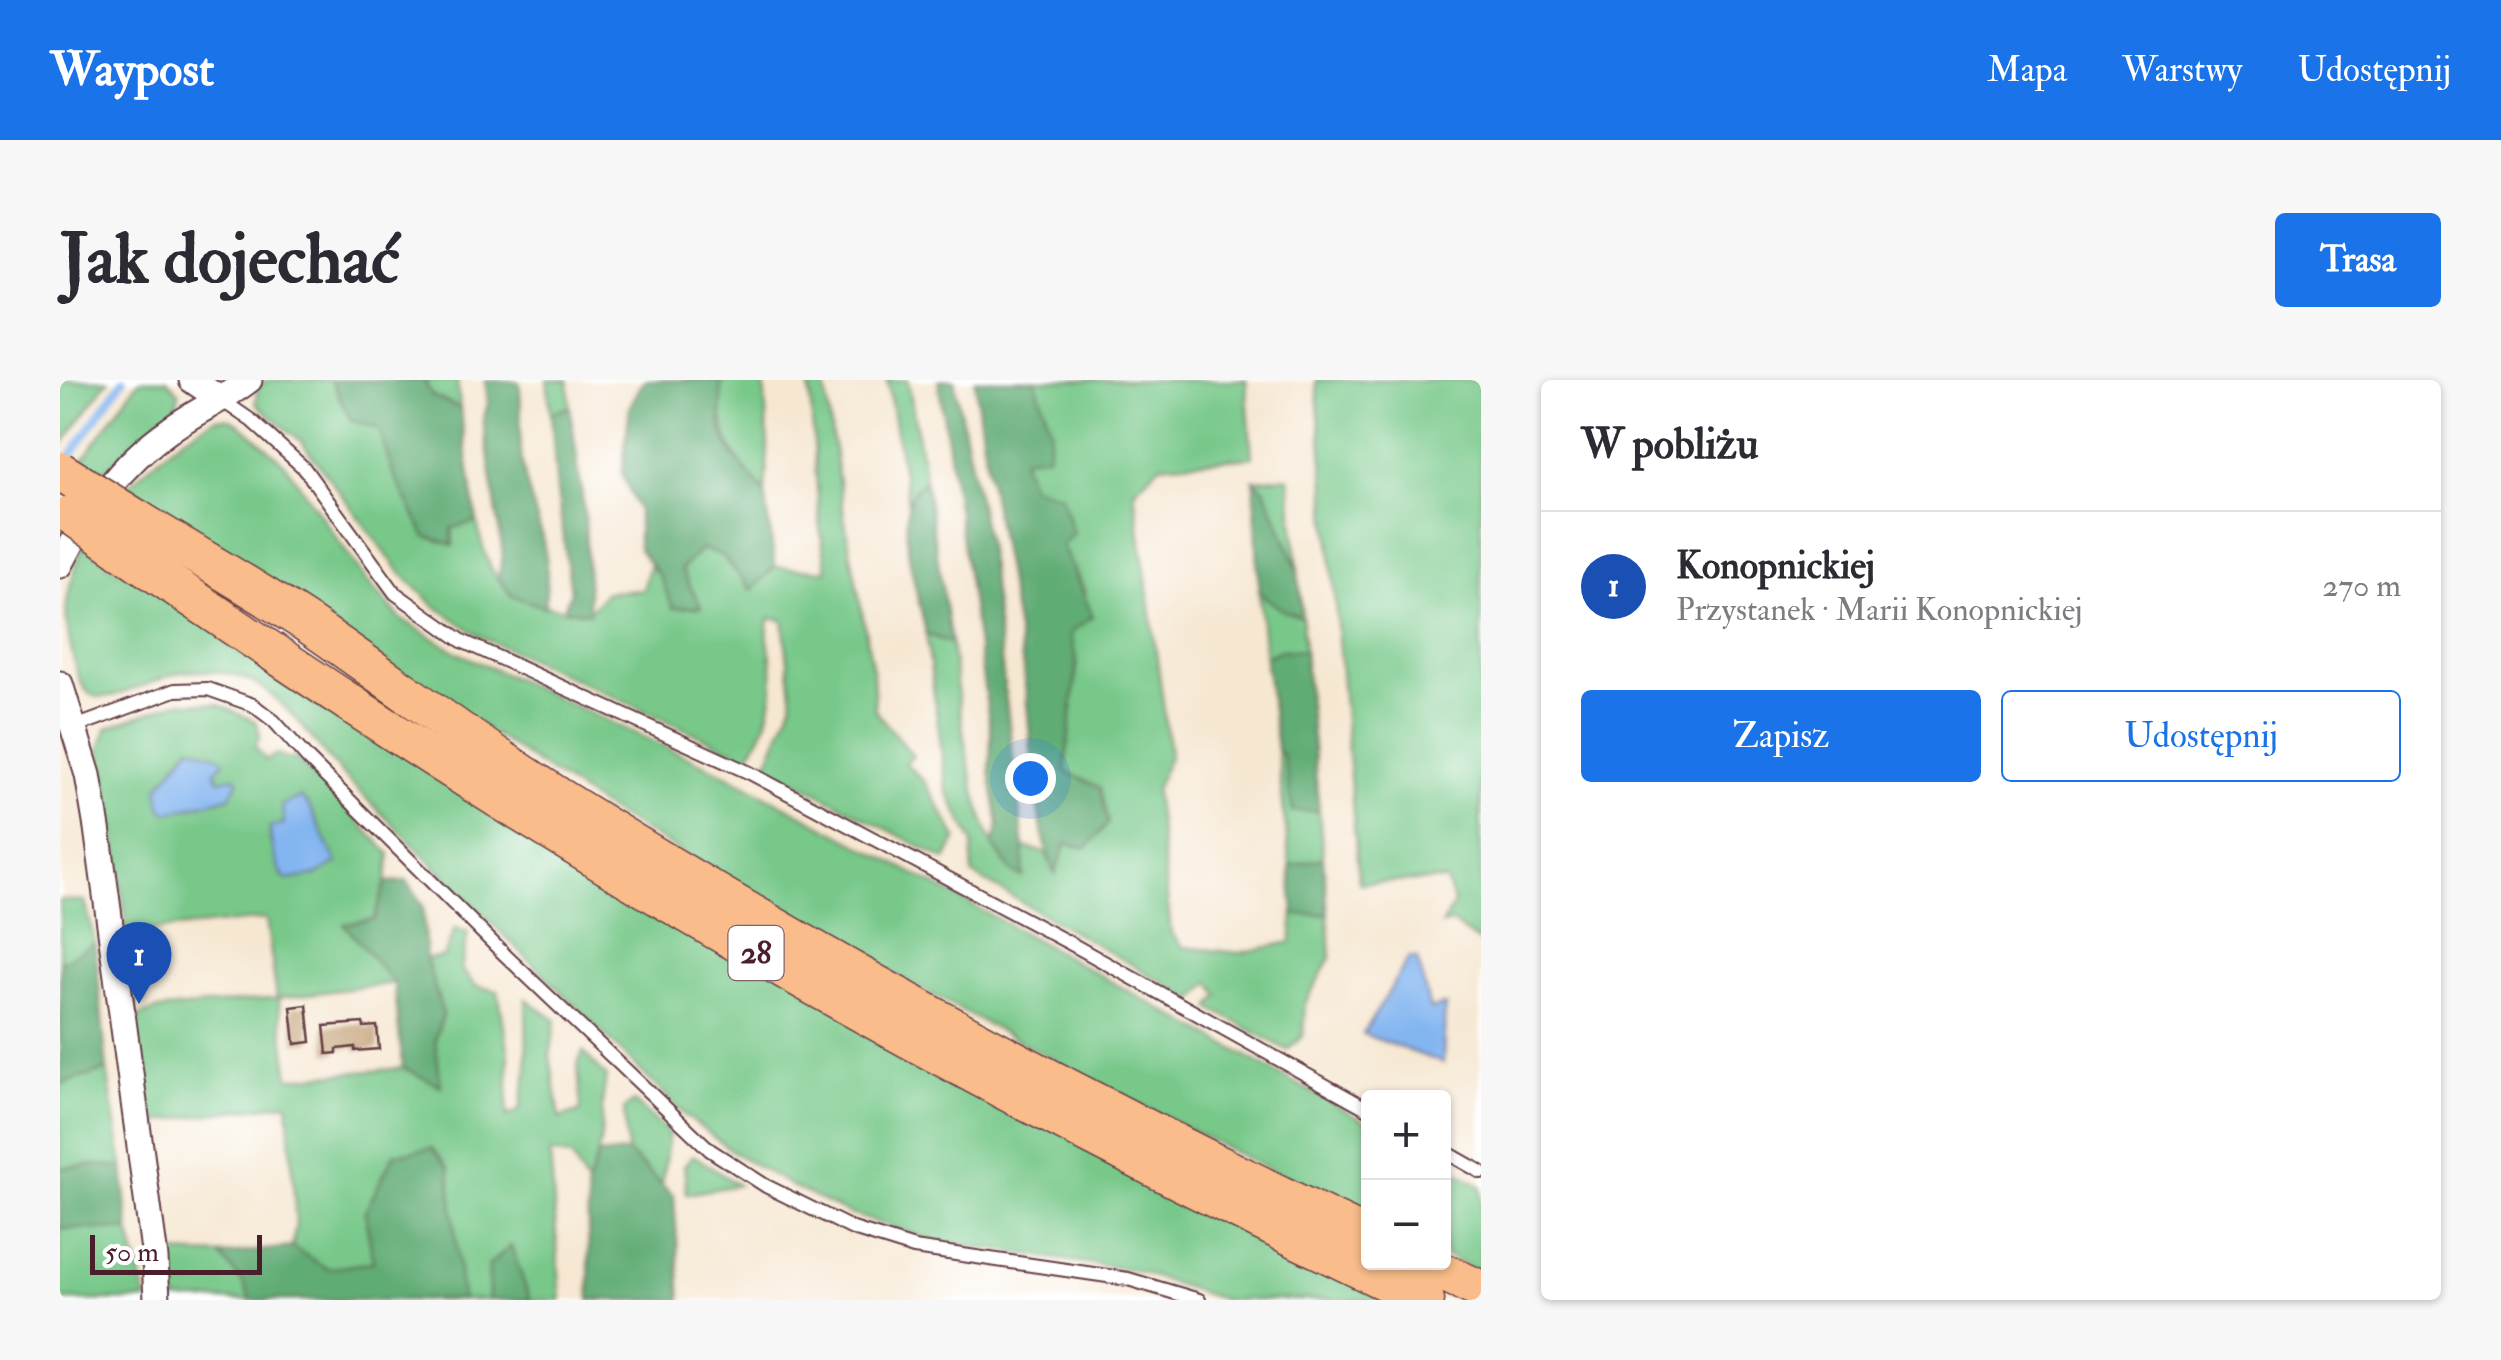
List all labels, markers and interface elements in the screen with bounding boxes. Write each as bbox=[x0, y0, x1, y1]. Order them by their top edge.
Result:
text: Waypost bbox=[50, 40, 214, 100]
text: Mapa bbox=[1987, 48, 2067, 92]
text: Warstwy bbox=[2122, 48, 2242, 92]
text: Udostępnij bbox=[2297, 48, 2451, 92]
button: Trasa bbox=[2275, 213, 2441, 307]
text: Jak dojechać bbox=[60, 216, 399, 304]
text: W pobliżu bbox=[1581, 419, 1758, 471]
text: Konopnickiej bbox=[1676, 542, 1875, 590]
text: 1 bbox=[1608, 566, 1619, 606]
text: 270 m bbox=[2322, 566, 2401, 606]
text: Przystanek · Marii Konopnickiej bbox=[1676, 590, 2082, 630]
button: Zapisz bbox=[1581, 690, 1981, 782]
button: Udostępnij bbox=[2001, 690, 2401, 782]
your location bbox=[1005, 753, 1056, 804]
pin: 1 bbox=[106, 922, 172, 1004]
road number: 28 bbox=[728, 926, 784, 980]
map controls bbox=[1361, 1090, 1451, 1270]
button: + bbox=[1361, 1090, 1451, 1180]
button: − bbox=[1361, 1180, 1451, 1270]
scale bar bbox=[90, 1230, 262, 1274]
text: 50 m bbox=[105, 1235, 159, 1270]

